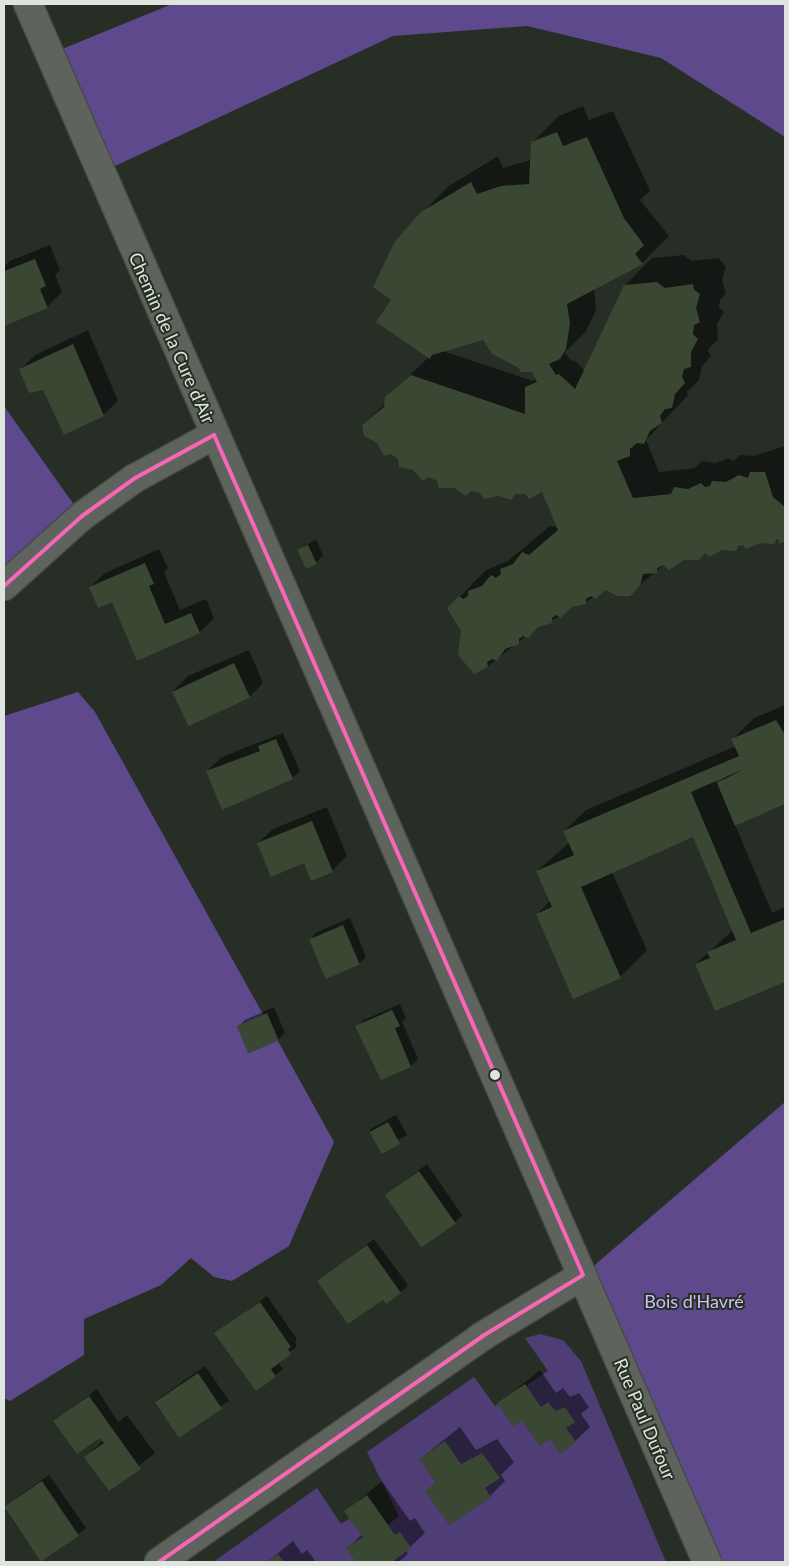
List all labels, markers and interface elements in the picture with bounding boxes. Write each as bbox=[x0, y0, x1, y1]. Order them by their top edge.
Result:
street label: Chemin de la Cure d'Air bbox=[124, 249, 220, 427]
unlabelled marker bbox=[490, 1070, 500, 1080]
park label: Bois d'Havré bbox=[644, 1290, 744, 1312]
street label: Rue Paul Dufour bbox=[610, 1355, 680, 1483]

